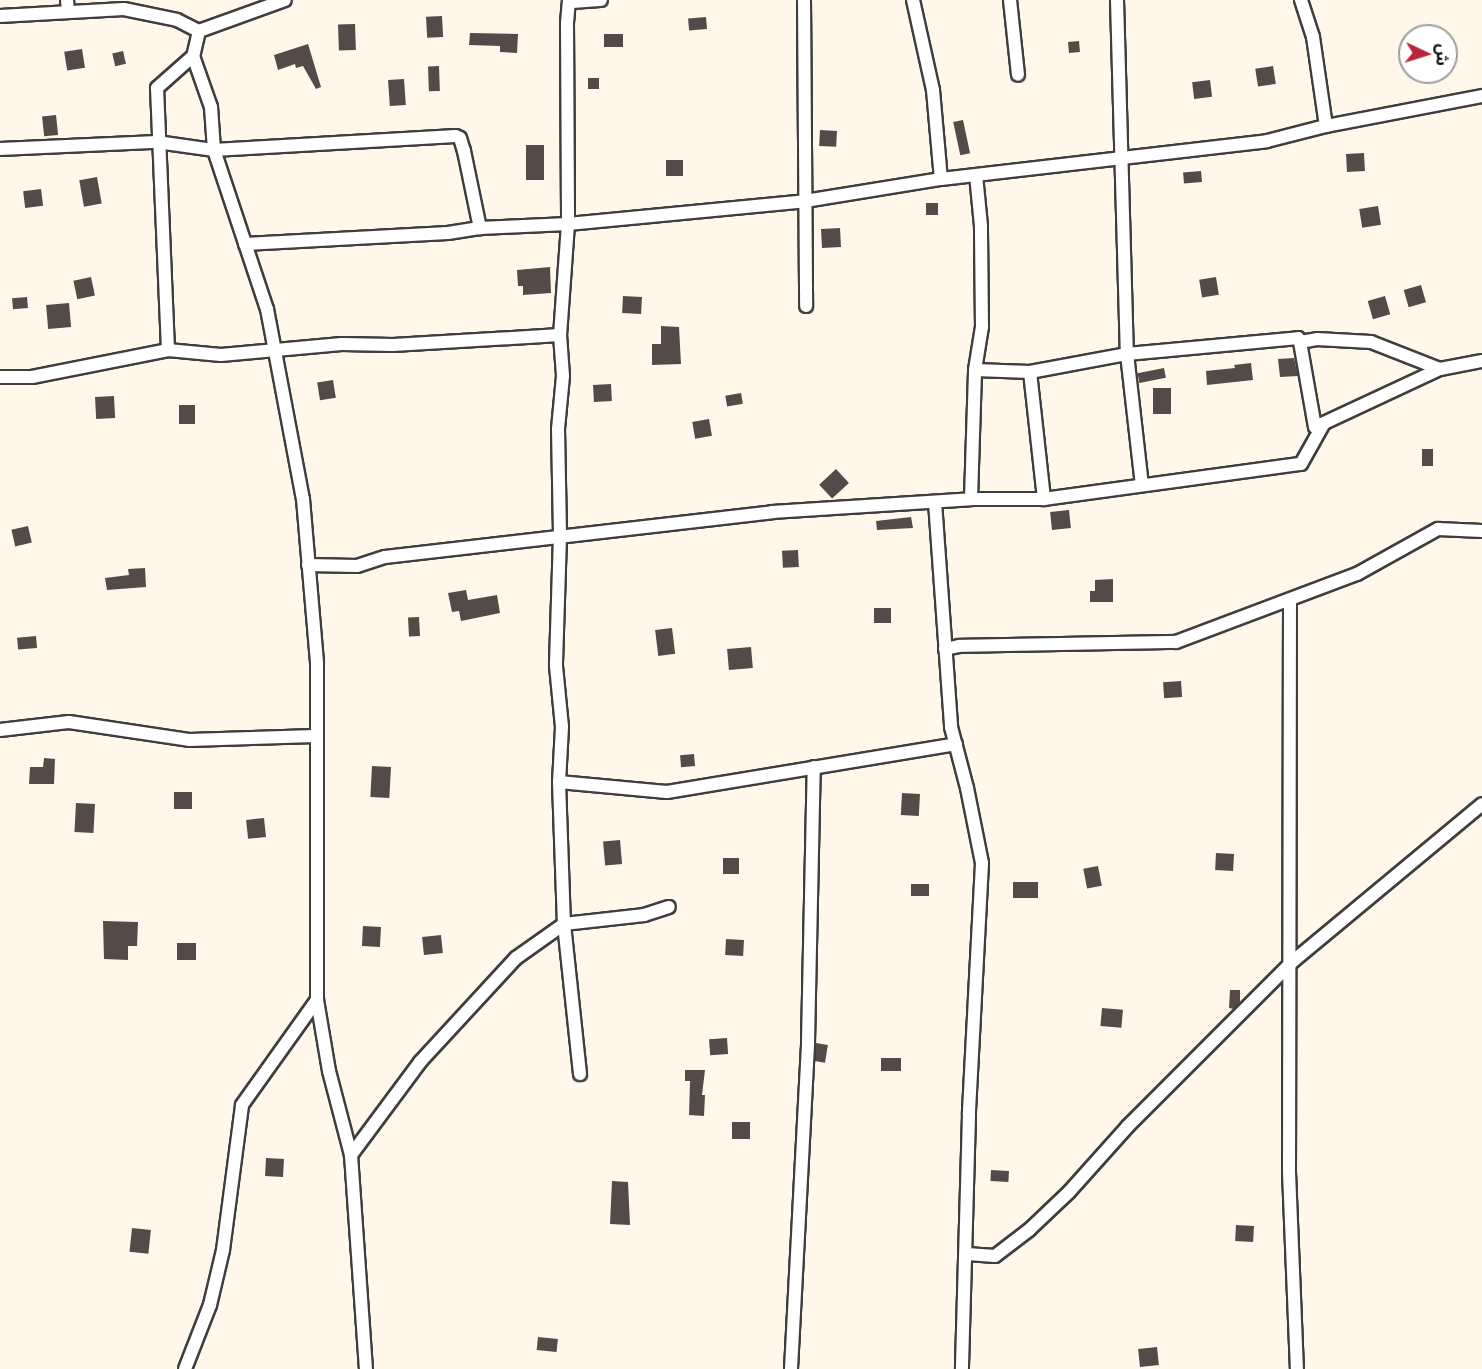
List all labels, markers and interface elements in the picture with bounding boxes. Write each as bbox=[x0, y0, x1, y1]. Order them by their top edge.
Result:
north arrow bbox=[1398, 24, 1458, 84]
text: ش bbox=[1431, 43, 1457, 67]

